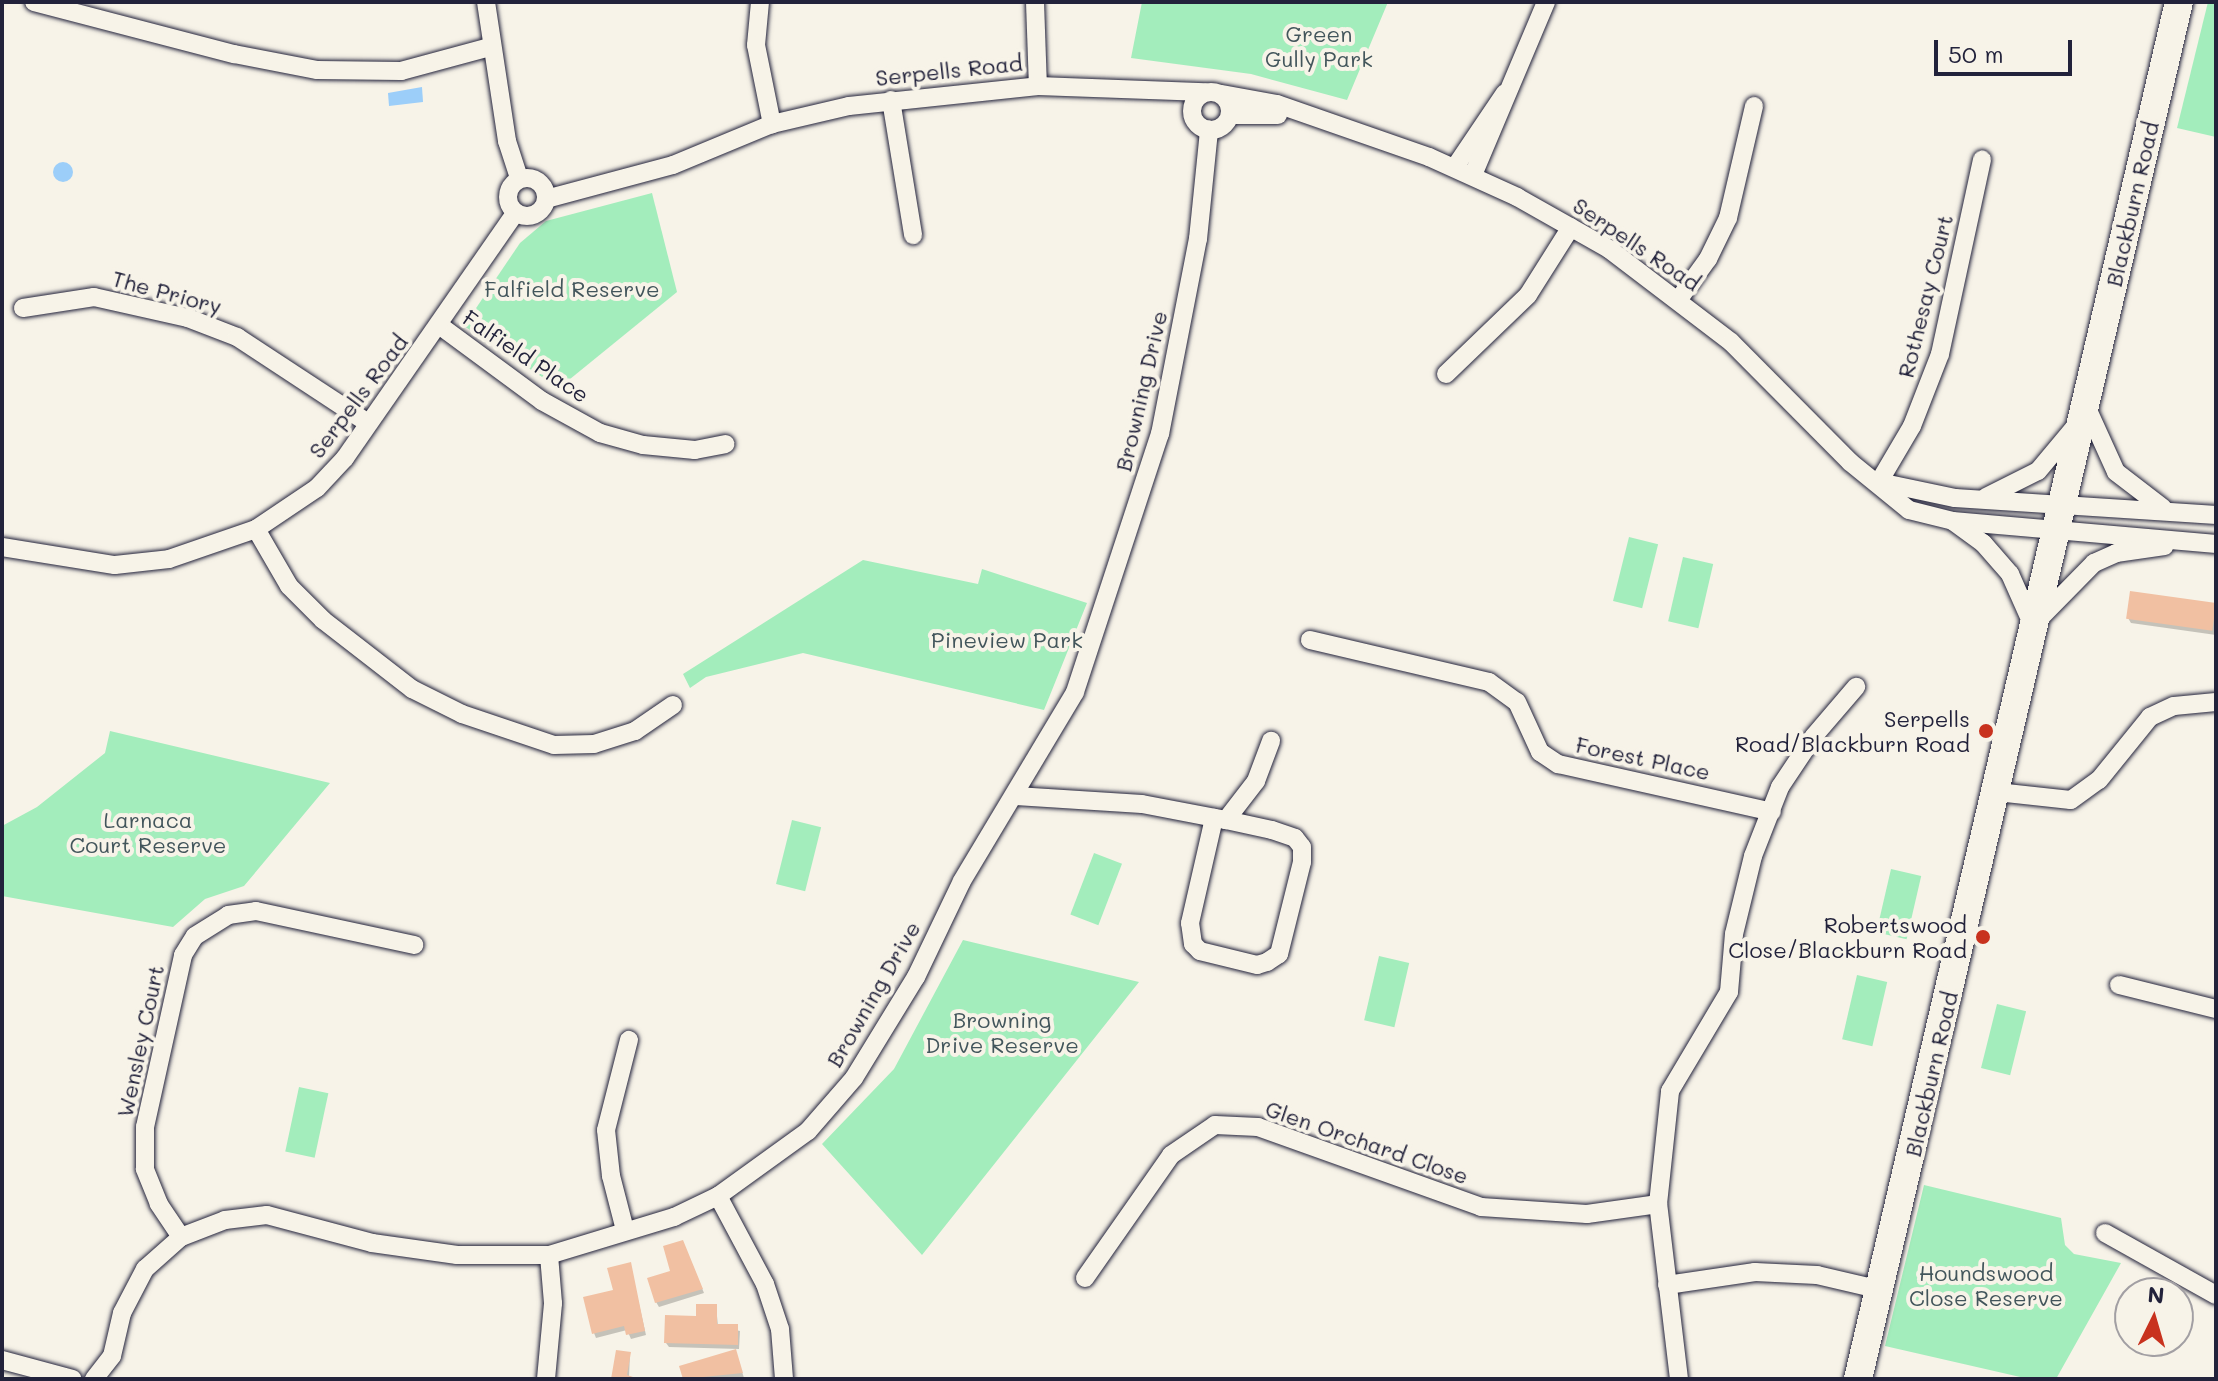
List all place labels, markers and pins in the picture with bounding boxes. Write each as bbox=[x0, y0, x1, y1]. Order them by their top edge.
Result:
place label: Serpells Road/Blackburn Road bbox=[1735, 705, 1970, 756]
marker: Serpells Road/Blackburn Road bbox=[1977, 722, 1995, 740]
place label: Robertswood Close/Blackburn Road bbox=[1728, 911, 1967, 962]
marker: Robertswood Close/Blackburn Road bbox=[1974, 928, 1992, 946]

